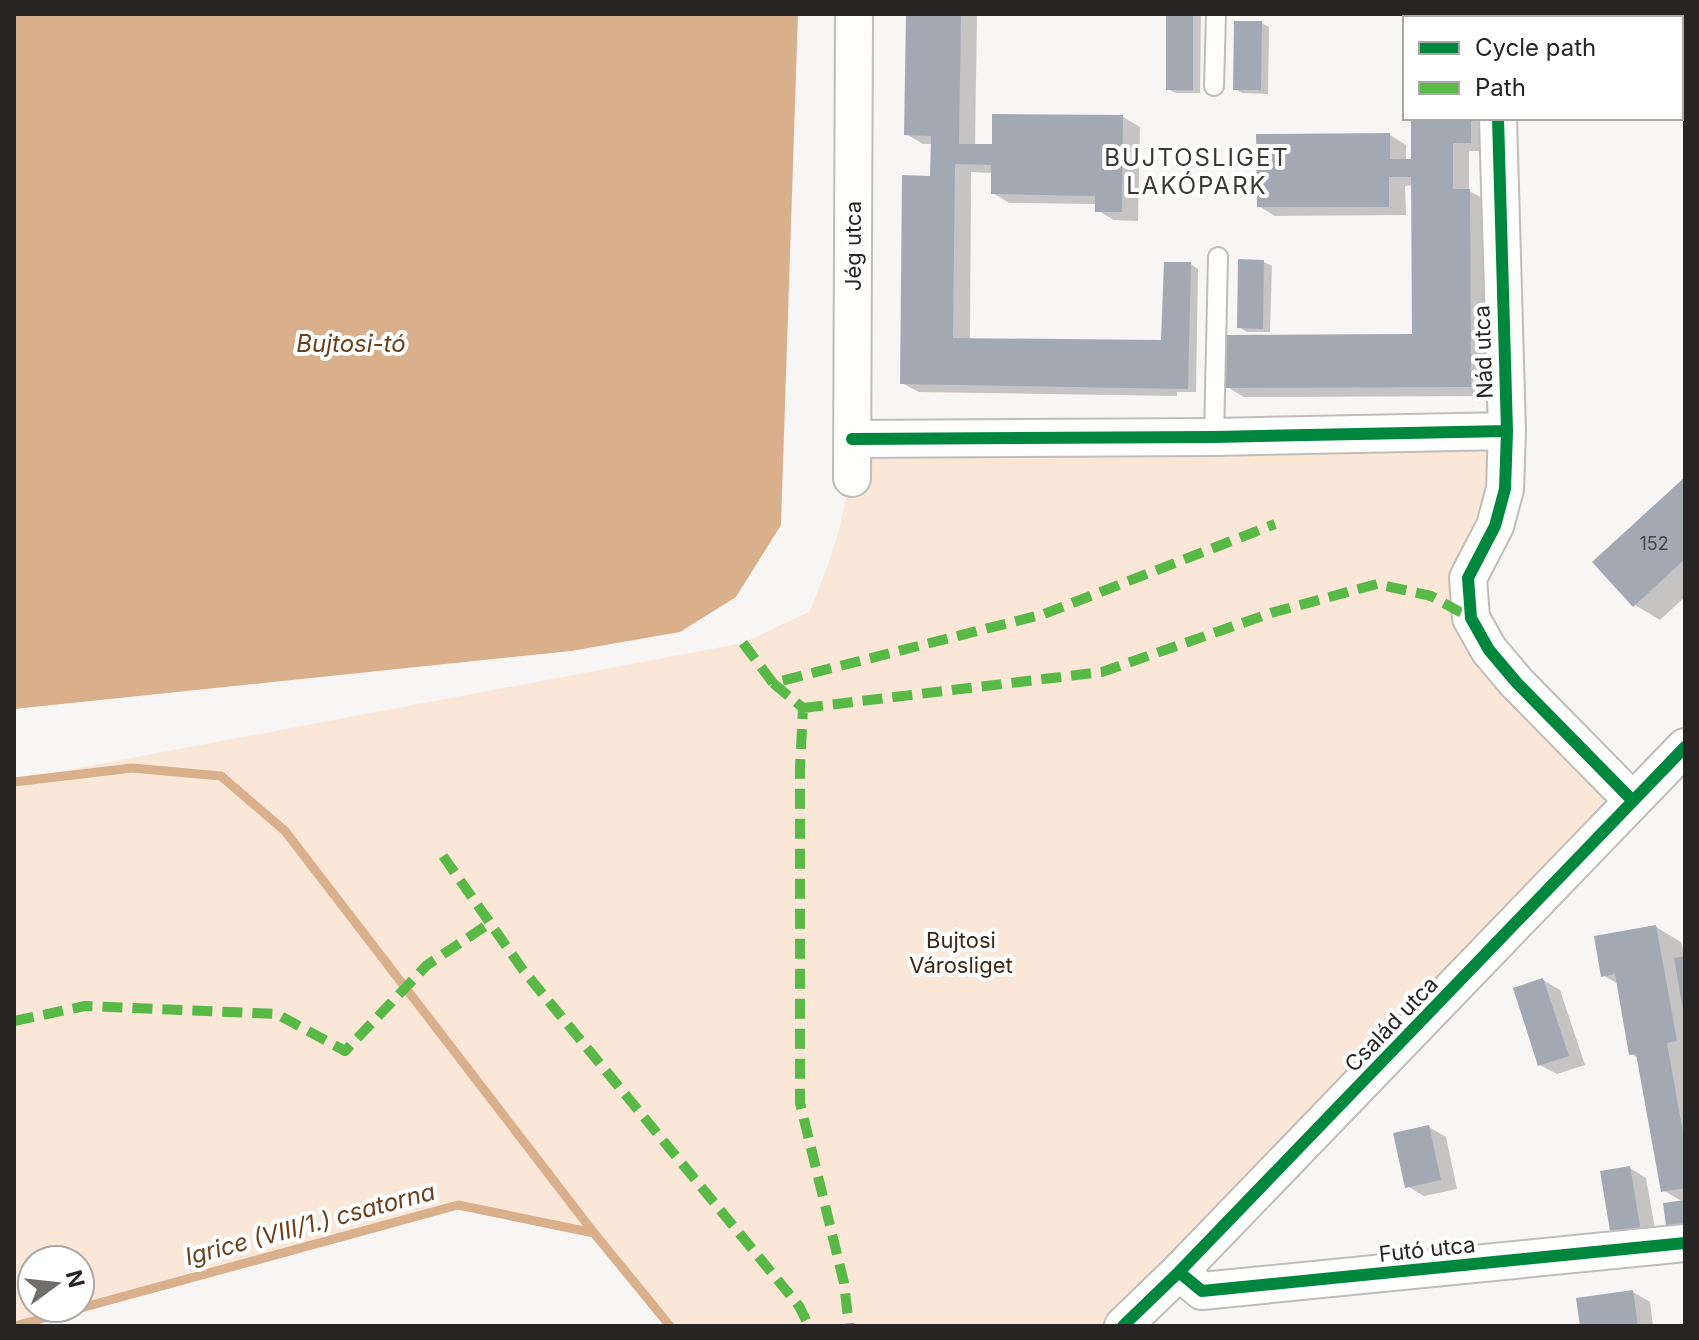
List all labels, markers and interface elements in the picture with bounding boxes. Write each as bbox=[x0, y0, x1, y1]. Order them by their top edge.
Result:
legend bbox=[1403, 16, 1683, 120]
text: Cycle path bbox=[1475, 33, 1596, 62]
text: Path bbox=[1475, 73, 1526, 102]
district label: BUJTOSLIGET LAKÓPARK bbox=[1104, 143, 1290, 200]
street label: Jég utca bbox=[840, 201, 866, 291]
street label: Nád utca bbox=[1468, 305, 1498, 399]
water label: Bujtosi-tó bbox=[296, 329, 406, 358]
house number: 152 bbox=[1639, 533, 1669, 554]
park label: Bujtosi Városliget bbox=[909, 927, 1013, 978]
street label: Család utca bbox=[1339, 971, 1443, 1077]
water label: Igrice (VIII/1.) csatorna bbox=[182, 1177, 438, 1271]
street label: Futó utca bbox=[1378, 1231, 1476, 1267]
north arrow bbox=[16, 1244, 96, 1324]
text: N bbox=[61, 1267, 90, 1290]

